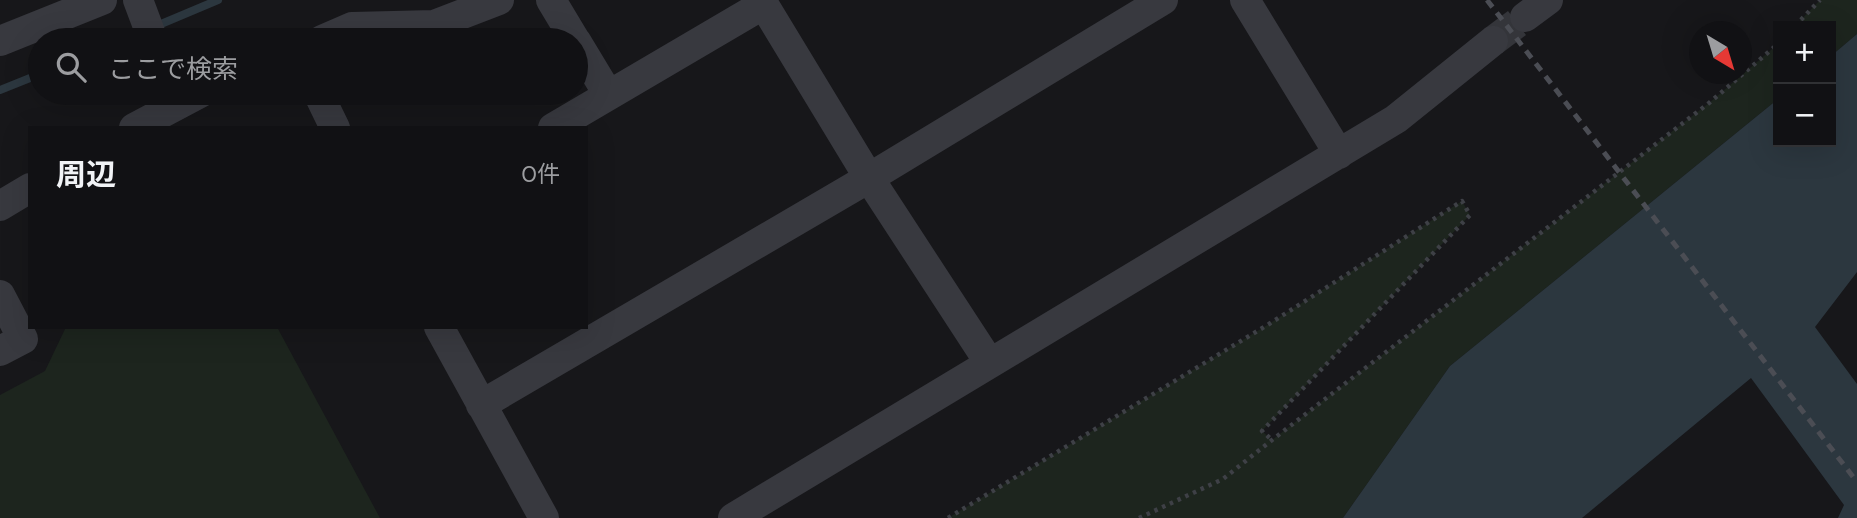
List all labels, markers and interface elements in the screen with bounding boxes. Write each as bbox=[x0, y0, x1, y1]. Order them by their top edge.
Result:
north arrow bbox=[1689, 21, 1752, 84]
map controls bbox=[1773, 21, 1836, 147]
button: + bbox=[1773, 21, 1836, 84]
search box bbox=[28, 28, 588, 105]
icon: search bbox=[52, 48, 90, 86]
text: ここで検索 bbox=[108, 52, 238, 86]
button: − bbox=[1773, 84, 1836, 147]
text: 周辺 bbox=[56, 155, 116, 194]
text: 0件 bbox=[521, 159, 560, 189]

